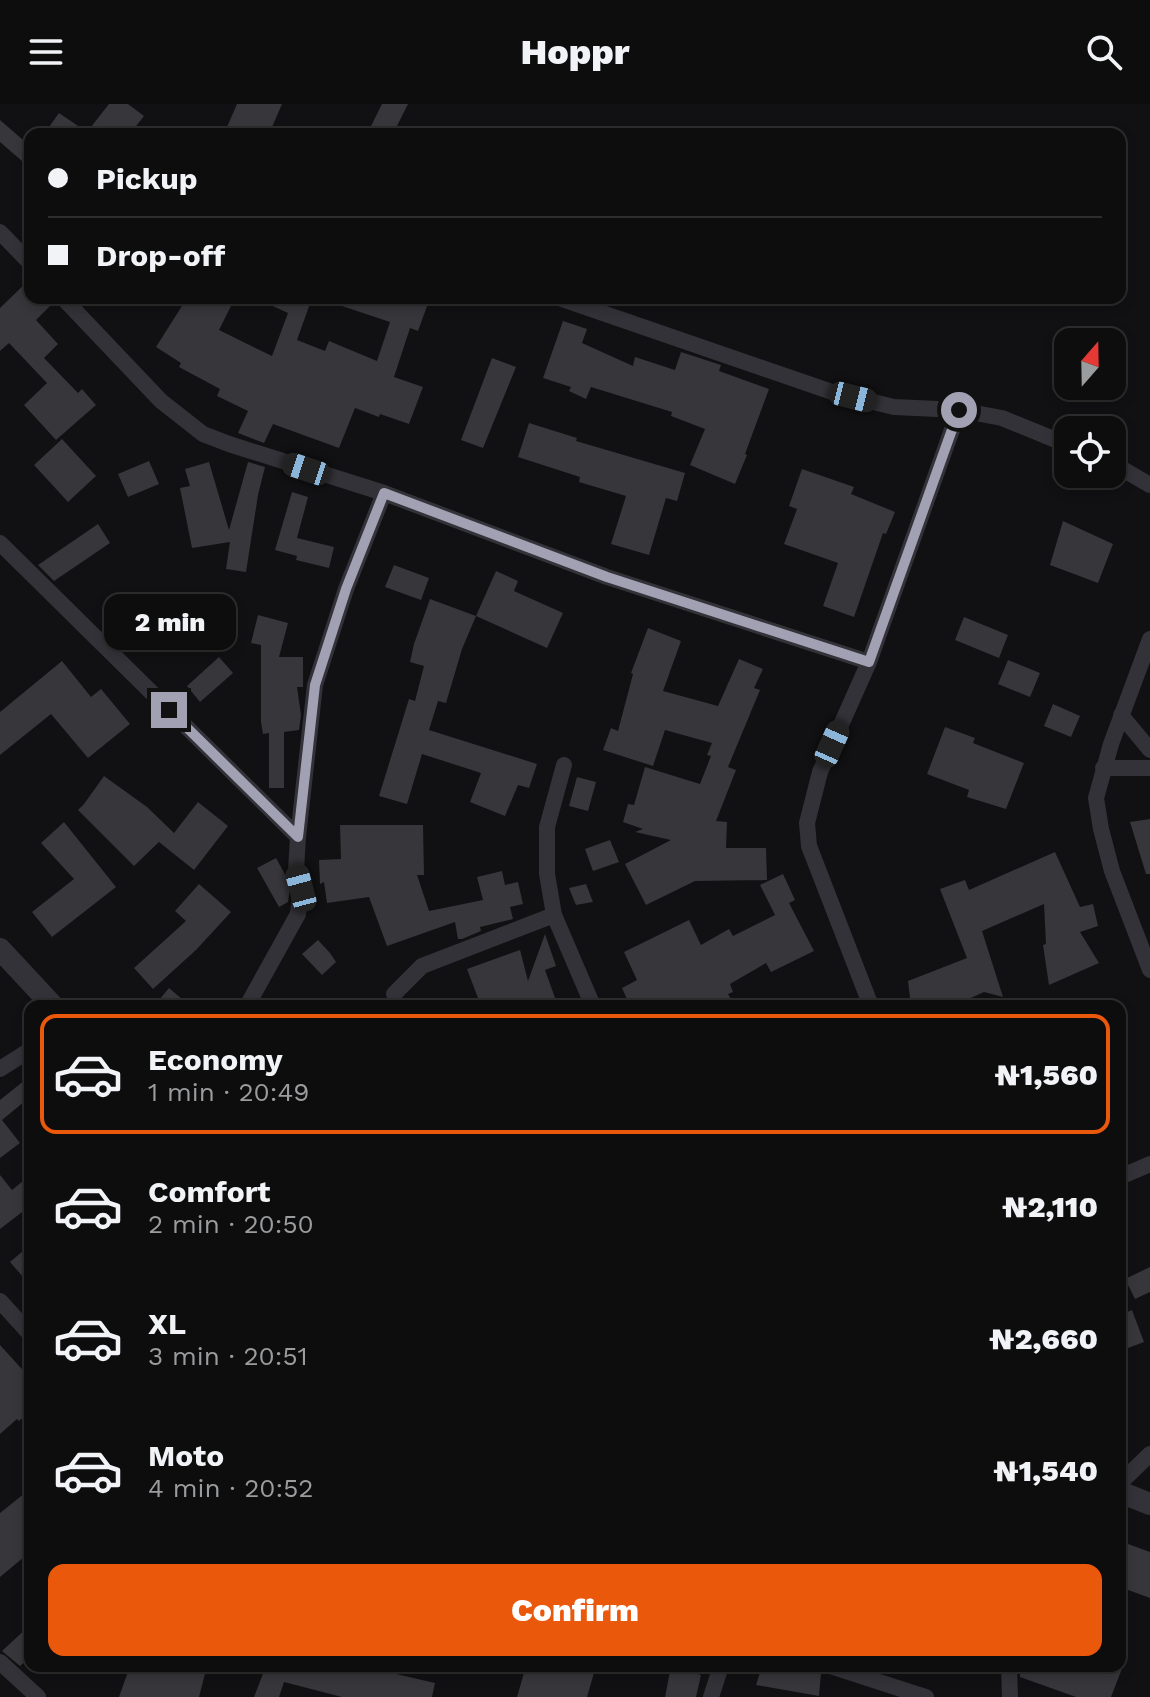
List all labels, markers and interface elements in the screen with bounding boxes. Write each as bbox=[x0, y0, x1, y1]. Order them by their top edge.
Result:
icon: menu bbox=[24, 30, 68, 74]
icon: search bbox=[1082, 30, 1126, 74]
text: Hoppr bbox=[520, 31, 630, 73]
text: Pickup bbox=[96, 161, 198, 196]
text: Drop-off bbox=[96, 238, 225, 273]
north arrow bbox=[1054, 328, 1126, 400]
map controls bbox=[1054, 328, 1126, 488]
car bbox=[827, 380, 879, 414]
route start bbox=[941, 392, 977, 428]
button: locate bbox=[1054, 416, 1126, 488]
car bbox=[279, 450, 333, 488]
callout: 2 min bbox=[103, 594, 235, 650]
text: 2 min bbox=[135, 607, 205, 637]
route end bbox=[151, 692, 187, 728]
car bbox=[811, 717, 853, 771]
car bbox=[283, 862, 319, 914]
icon: car bbox=[52, 1038, 124, 1110]
text: Economy bbox=[148, 1042, 283, 1077]
text: ₦1,560 bbox=[995, 1057, 1098, 1092]
text: 1 min · 20:49 bbox=[148, 1077, 309, 1107]
icon: car bbox=[52, 1170, 124, 1242]
text: Comfort bbox=[148, 1174, 270, 1209]
text: ₦2,110 bbox=[1002, 1189, 1098, 1224]
text: 2 min · 20:50 bbox=[148, 1209, 314, 1239]
icon: car bbox=[52, 1302, 124, 1374]
text: XL bbox=[148, 1306, 186, 1341]
text: ₦2,660 bbox=[989, 1321, 1098, 1356]
text: 3 min · 20:51 bbox=[148, 1341, 308, 1371]
icon: car bbox=[52, 1434, 124, 1506]
text: Moto bbox=[148, 1438, 224, 1473]
text: ₦1,540 bbox=[993, 1453, 1098, 1488]
text: 4 min · 20:52 bbox=[148, 1473, 313, 1503]
button: Confirm bbox=[48, 1564, 1102, 1656]

